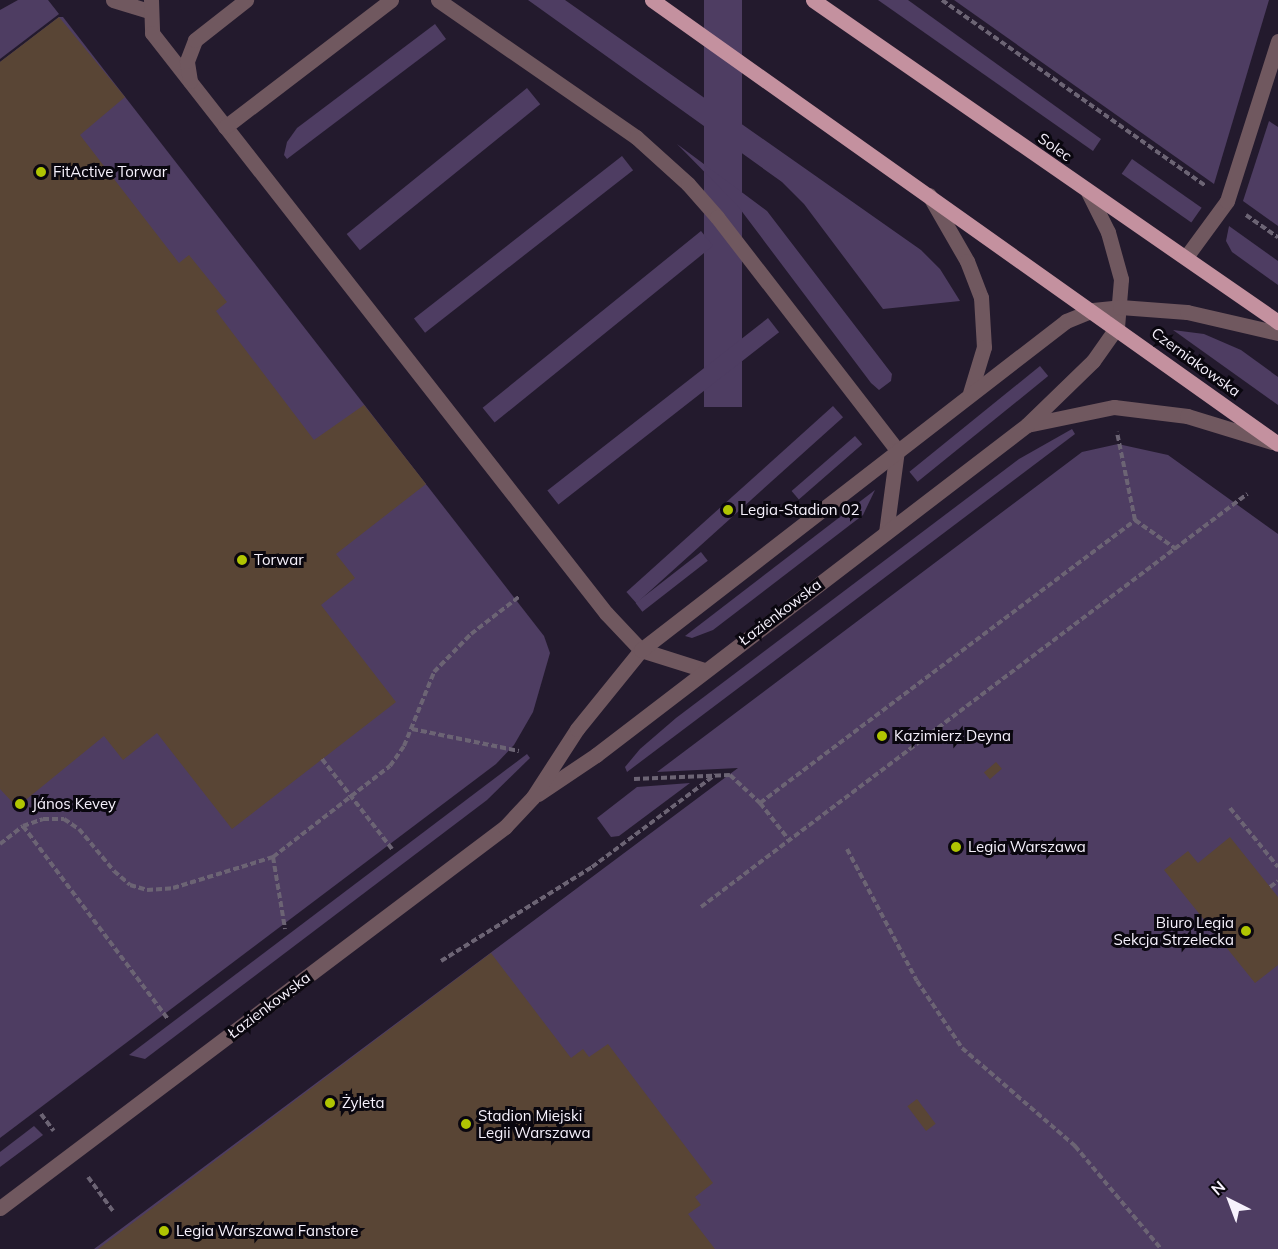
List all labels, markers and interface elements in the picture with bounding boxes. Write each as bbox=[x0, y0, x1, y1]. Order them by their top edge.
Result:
street label: Solec bbox=[1035, 129, 1075, 165]
place label: FitActive Torwar bbox=[53, 163, 167, 181]
marker: FitActive Torwar bbox=[34, 165, 48, 179]
street label: Czerniakowska bbox=[1148, 324, 1244, 400]
place label: Legia-Stadion 02 bbox=[740, 501, 859, 519]
marker: Legia-Stadion 02 bbox=[721, 503, 735, 517]
place label: Torwar bbox=[254, 551, 304, 569]
marker: Torwar bbox=[235, 553, 249, 567]
street label: Łazienkowska bbox=[735, 575, 825, 649]
place label: Kazimierz Deyna bbox=[894, 727, 1011, 745]
marker: Kazimierz Deyna bbox=[875, 729, 889, 743]
place label: János Kevey bbox=[32, 795, 116, 813]
marker: János Kevey bbox=[13, 797, 27, 811]
place label: Legia Warszawa bbox=[968, 838, 1086, 856]
marker: Legia Warszawa bbox=[949, 840, 963, 854]
place label: Biuro Legia Sekcja Strzelecka bbox=[1113, 913, 1234, 948]
marker: Biuro Legia Sekcja Strzelecka bbox=[1239, 924, 1253, 938]
street label: Łazienkowska bbox=[224, 968, 314, 1042]
place label: Żyleta bbox=[342, 1094, 384, 1112]
marker: Żyleta bbox=[323, 1096, 337, 1110]
place label: Stadion Miejski Legii Warszawa bbox=[478, 1106, 590, 1141]
marker: Stadion Miejski Legii Warszawa bbox=[459, 1117, 473, 1131]
north arrow bbox=[1200, 1171, 1260, 1231]
text: N bbox=[1207, 1176, 1229, 1199]
place label: Legia Warszawa Fanstore bbox=[176, 1222, 358, 1240]
marker: Legia Warszawa Fanstore bbox=[157, 1224, 171, 1238]

